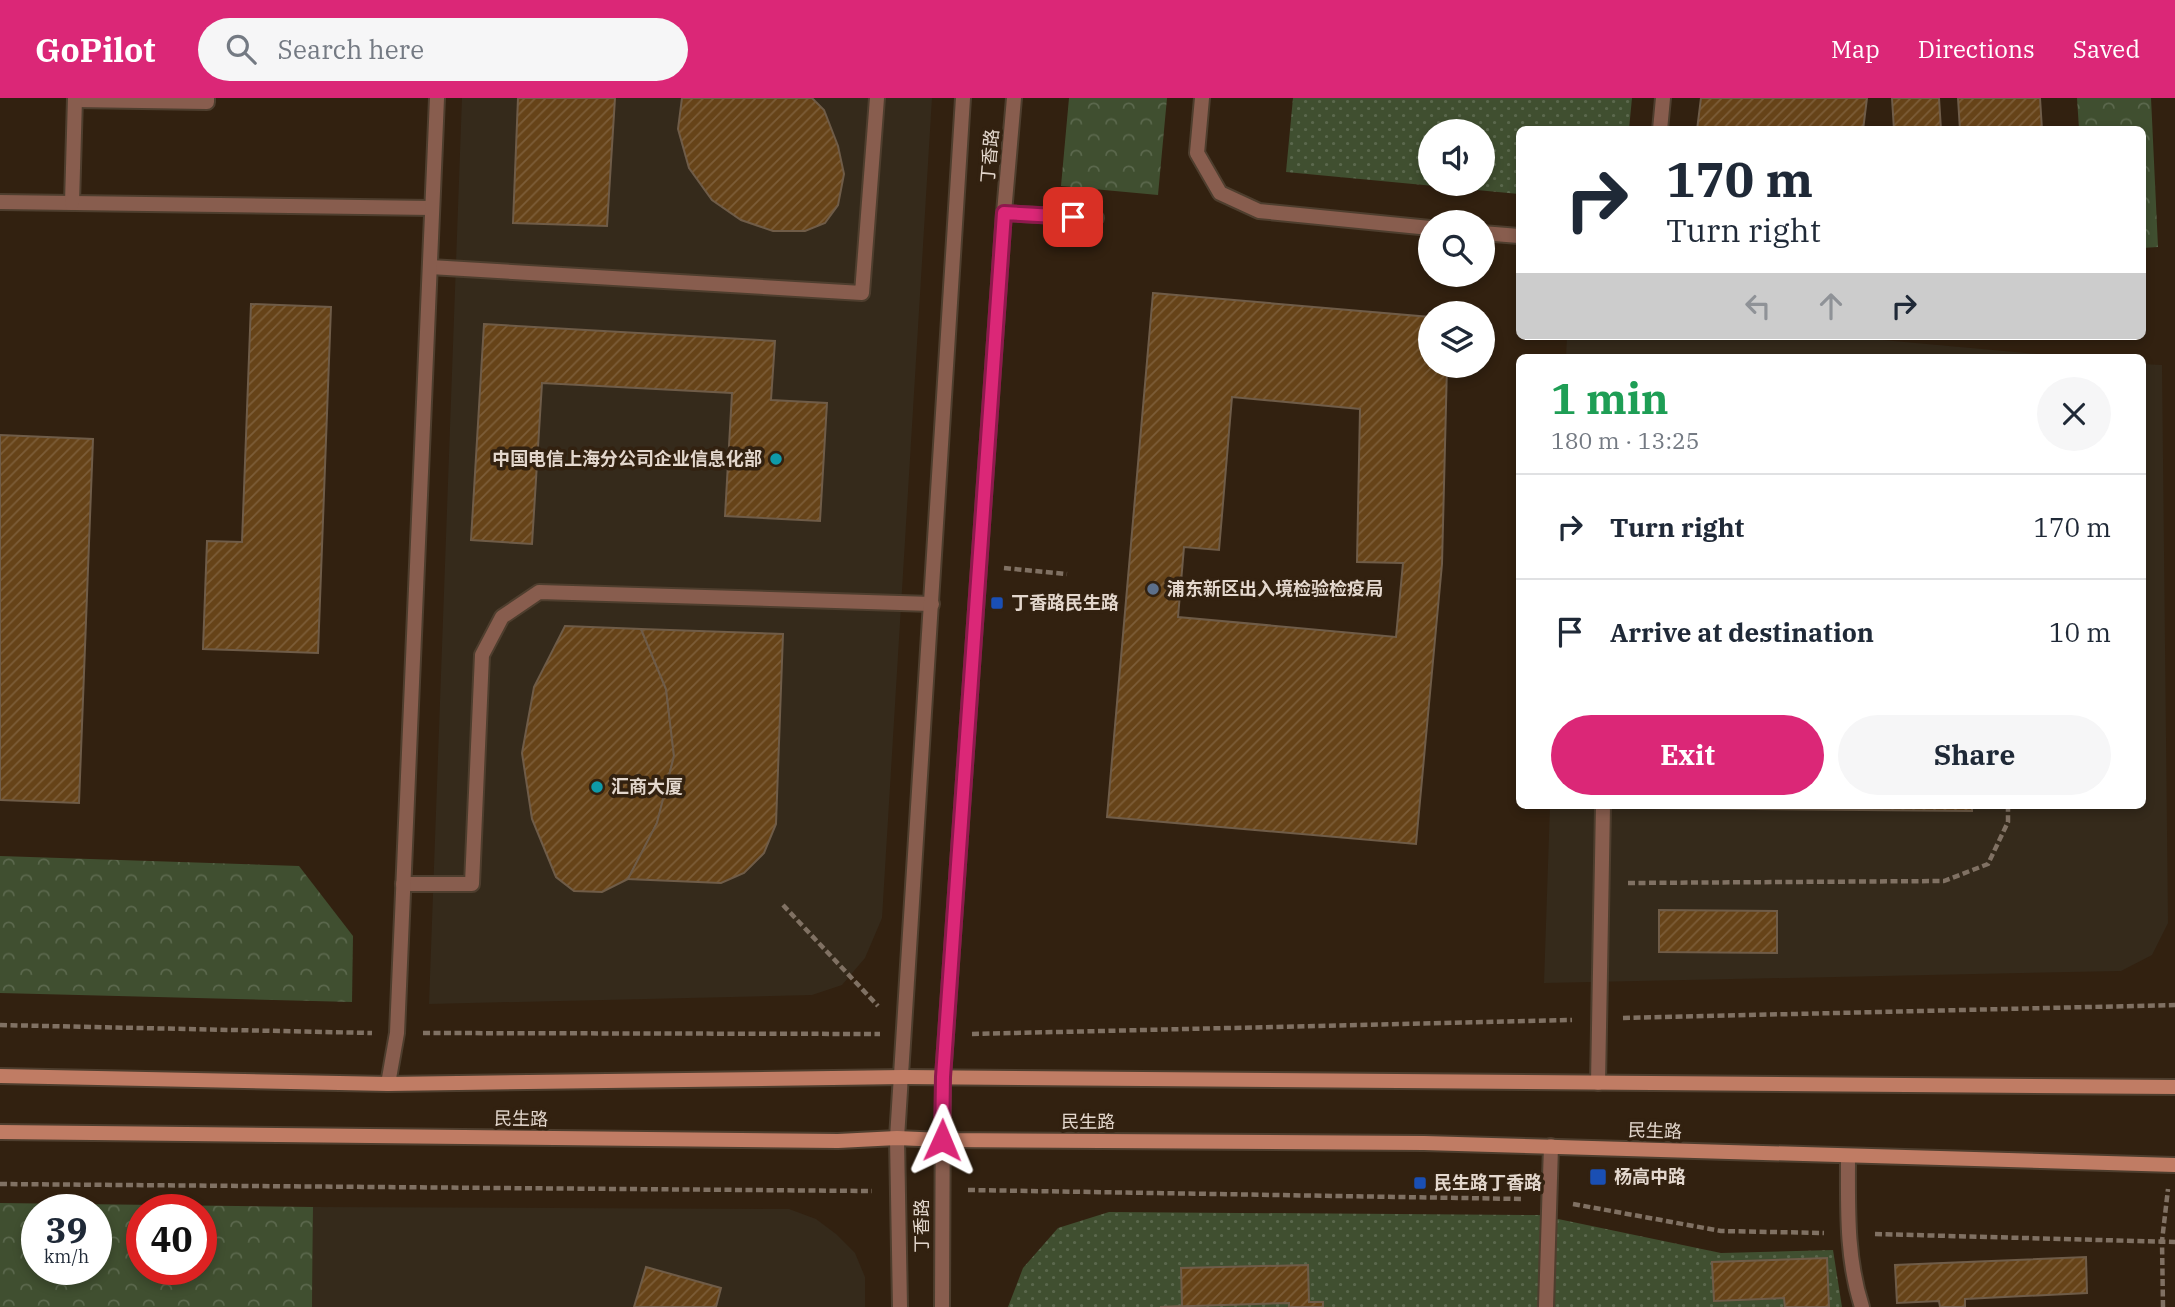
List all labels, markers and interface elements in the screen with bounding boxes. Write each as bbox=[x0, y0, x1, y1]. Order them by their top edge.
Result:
search box bbox=[198, 18, 688, 81]
text: GoPilot bbox=[35, 28, 156, 71]
icon: search bbox=[222, 30, 260, 68]
text: Search here bbox=[278, 32, 424, 66]
text: Map bbox=[1831, 33, 1880, 65]
text: Directions bbox=[1918, 33, 2035, 65]
text: Saved bbox=[2073, 33, 2140, 65]
map controls bbox=[1418, 119, 1495, 378]
button: sound bbox=[1418, 119, 1495, 196]
street label: 丁香路 bbox=[976, 128, 1003, 184]
text: 170 m bbox=[1666, 147, 1813, 210]
icon: right bbox=[1551, 154, 1642, 245]
pin bbox=[1043, 187, 1103, 247]
icon: arrive bbox=[1054, 198, 1092, 236]
text: Turn right bbox=[1666, 209, 1821, 251]
button: search bbox=[1418, 210, 1495, 287]
icon: left bbox=[1739, 287, 1777, 325]
icon: ahead bbox=[1812, 287, 1850, 325]
icon: right bbox=[1885, 287, 1923, 325]
button: layers bbox=[1418, 301, 1495, 378]
text: 1 min bbox=[1551, 371, 1669, 426]
button: close bbox=[2037, 377, 2111, 451]
text: 180 m · 13:25 bbox=[1551, 425, 1700, 455]
place label: 中国电信上海分公司企业信息化部 bbox=[492, 447, 762, 470]
marker: 中国电信上海分公司企业信息化部 bbox=[768, 451, 784, 467]
icon: right bbox=[1551, 508, 1589, 546]
text: Turn right bbox=[1610, 510, 1744, 544]
text: 170 m bbox=[2033, 510, 2111, 544]
place label: 浦东新区出入境检验检疫局 bbox=[1167, 577, 1383, 600]
marker: 浦东新区出入境检验检疫局 bbox=[1145, 581, 1161, 597]
place label: 丁香路民生路 bbox=[1011, 591, 1119, 614]
marker: 丁香路民生路 bbox=[989, 595, 1005, 611]
icon: arrive bbox=[1551, 613, 1589, 651]
text: Arrive at destination bbox=[1610, 615, 1874, 649]
text: 10 m bbox=[2049, 615, 2111, 649]
button: Exit bbox=[1551, 715, 1824, 795]
button: Share bbox=[1838, 715, 2111, 795]
place label: 汇商大厦 bbox=[611, 775, 683, 798]
marker: 汇商大厦 bbox=[589, 779, 605, 795]
position arrow bbox=[905, 1103, 979, 1177]
street label: 民生路 bbox=[494, 1107, 548, 1130]
street label: 民生路 bbox=[1061, 1110, 1115, 1133]
street label: 民生路 bbox=[1628, 1118, 1682, 1143]
place label: 杨高中路 bbox=[1614, 1165, 1686, 1188]
marker: 杨高中路 bbox=[1588, 1167, 1608, 1187]
place label: 民生路丁香路 bbox=[1434, 1171, 1542, 1194]
marker: 民生路丁香路 bbox=[1412, 1175, 1428, 1191]
speed limit sign: 40 bbox=[126, 1194, 217, 1285]
street label: 丁香路 bbox=[910, 1199, 933, 1253]
text: 39 bbox=[45, 1207, 88, 1253]
text: km/h bbox=[44, 1245, 89, 1268]

